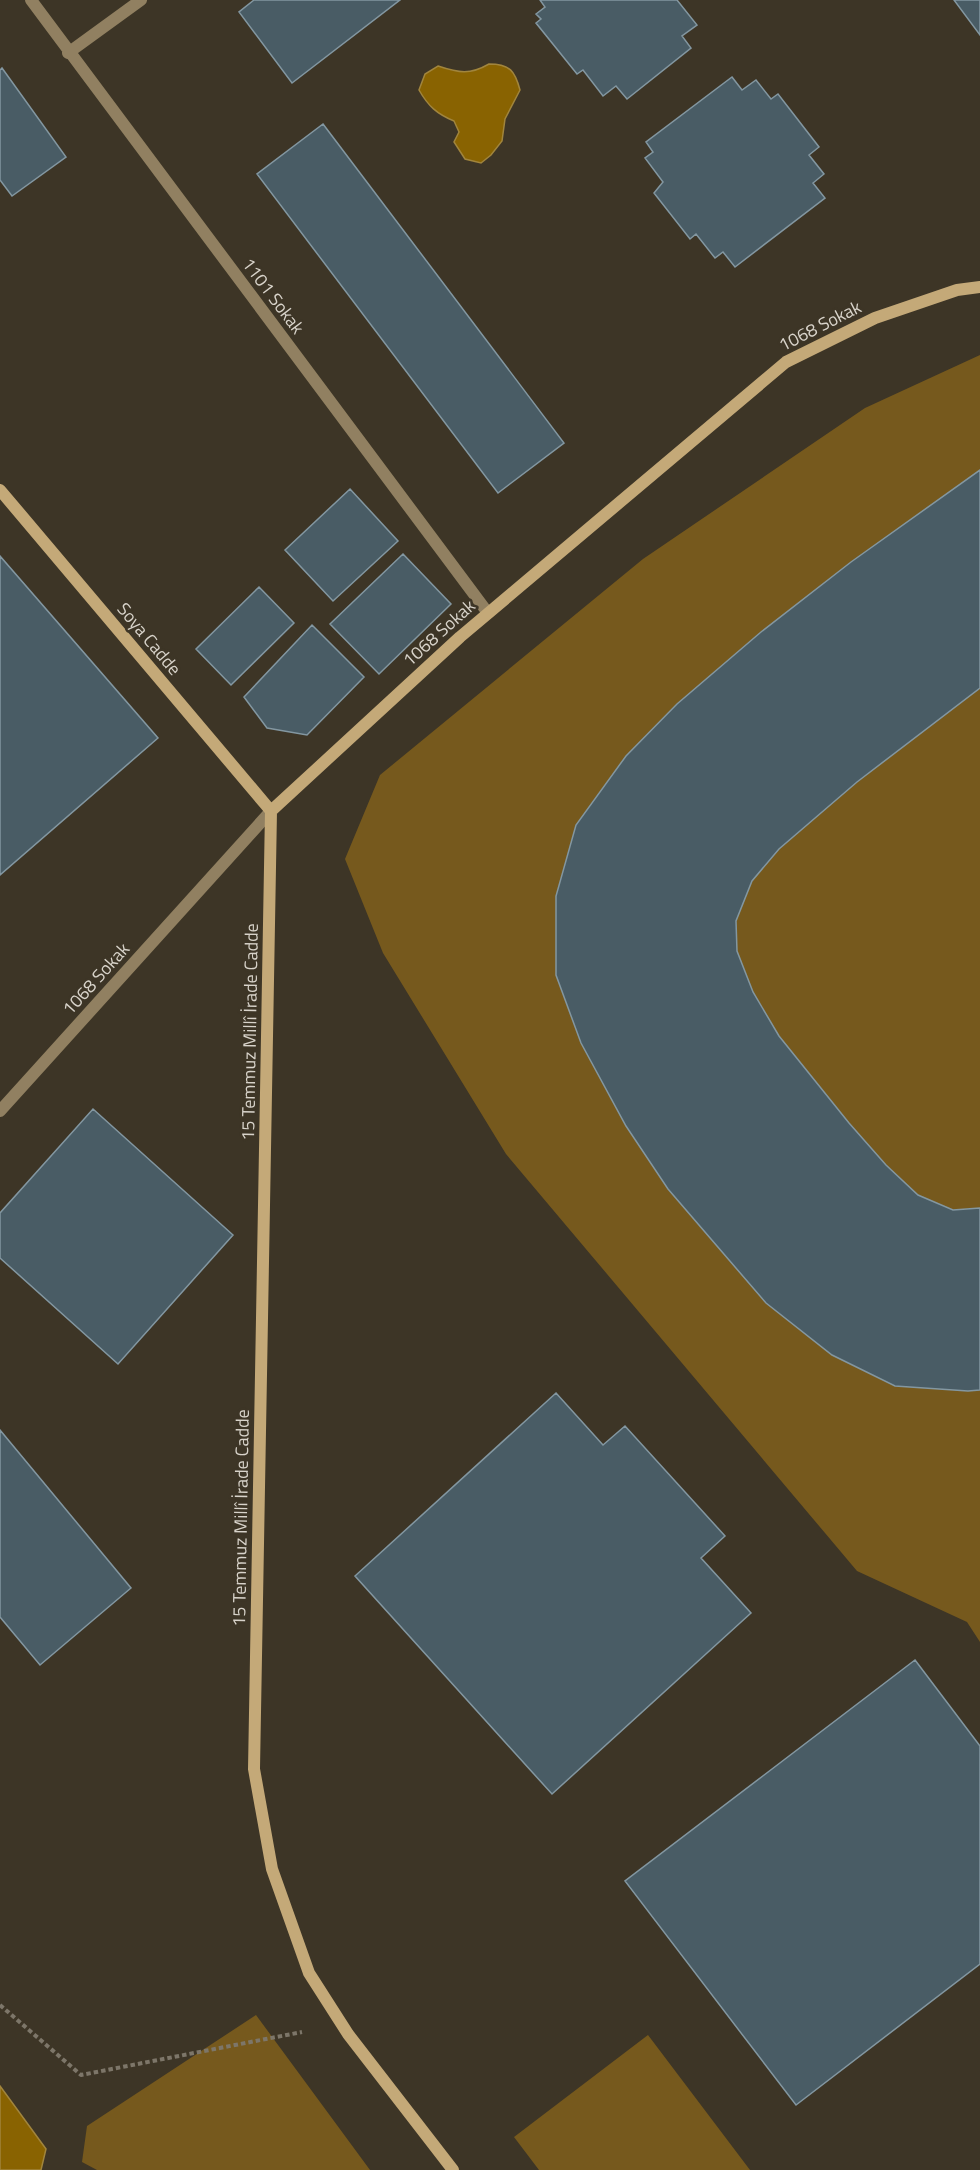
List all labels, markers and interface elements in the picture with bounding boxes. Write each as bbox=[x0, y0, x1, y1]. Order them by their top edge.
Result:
street label: 1101 Sokak bbox=[236, 252, 311, 340]
street label: 1068 Sokak bbox=[774, 293, 866, 358]
street label: 1068 Sokak bbox=[396, 592, 481, 673]
street label: Soya Cadde bbox=[111, 596, 188, 681]
street label: 15 Temmuz Millî İrade Cadde bbox=[234, 923, 265, 1141]
street label: 1068 Sokak bbox=[56, 936, 136, 1021]
street label: 15 Temmuz Millî İrade Cadde bbox=[225, 1409, 256, 1627]

